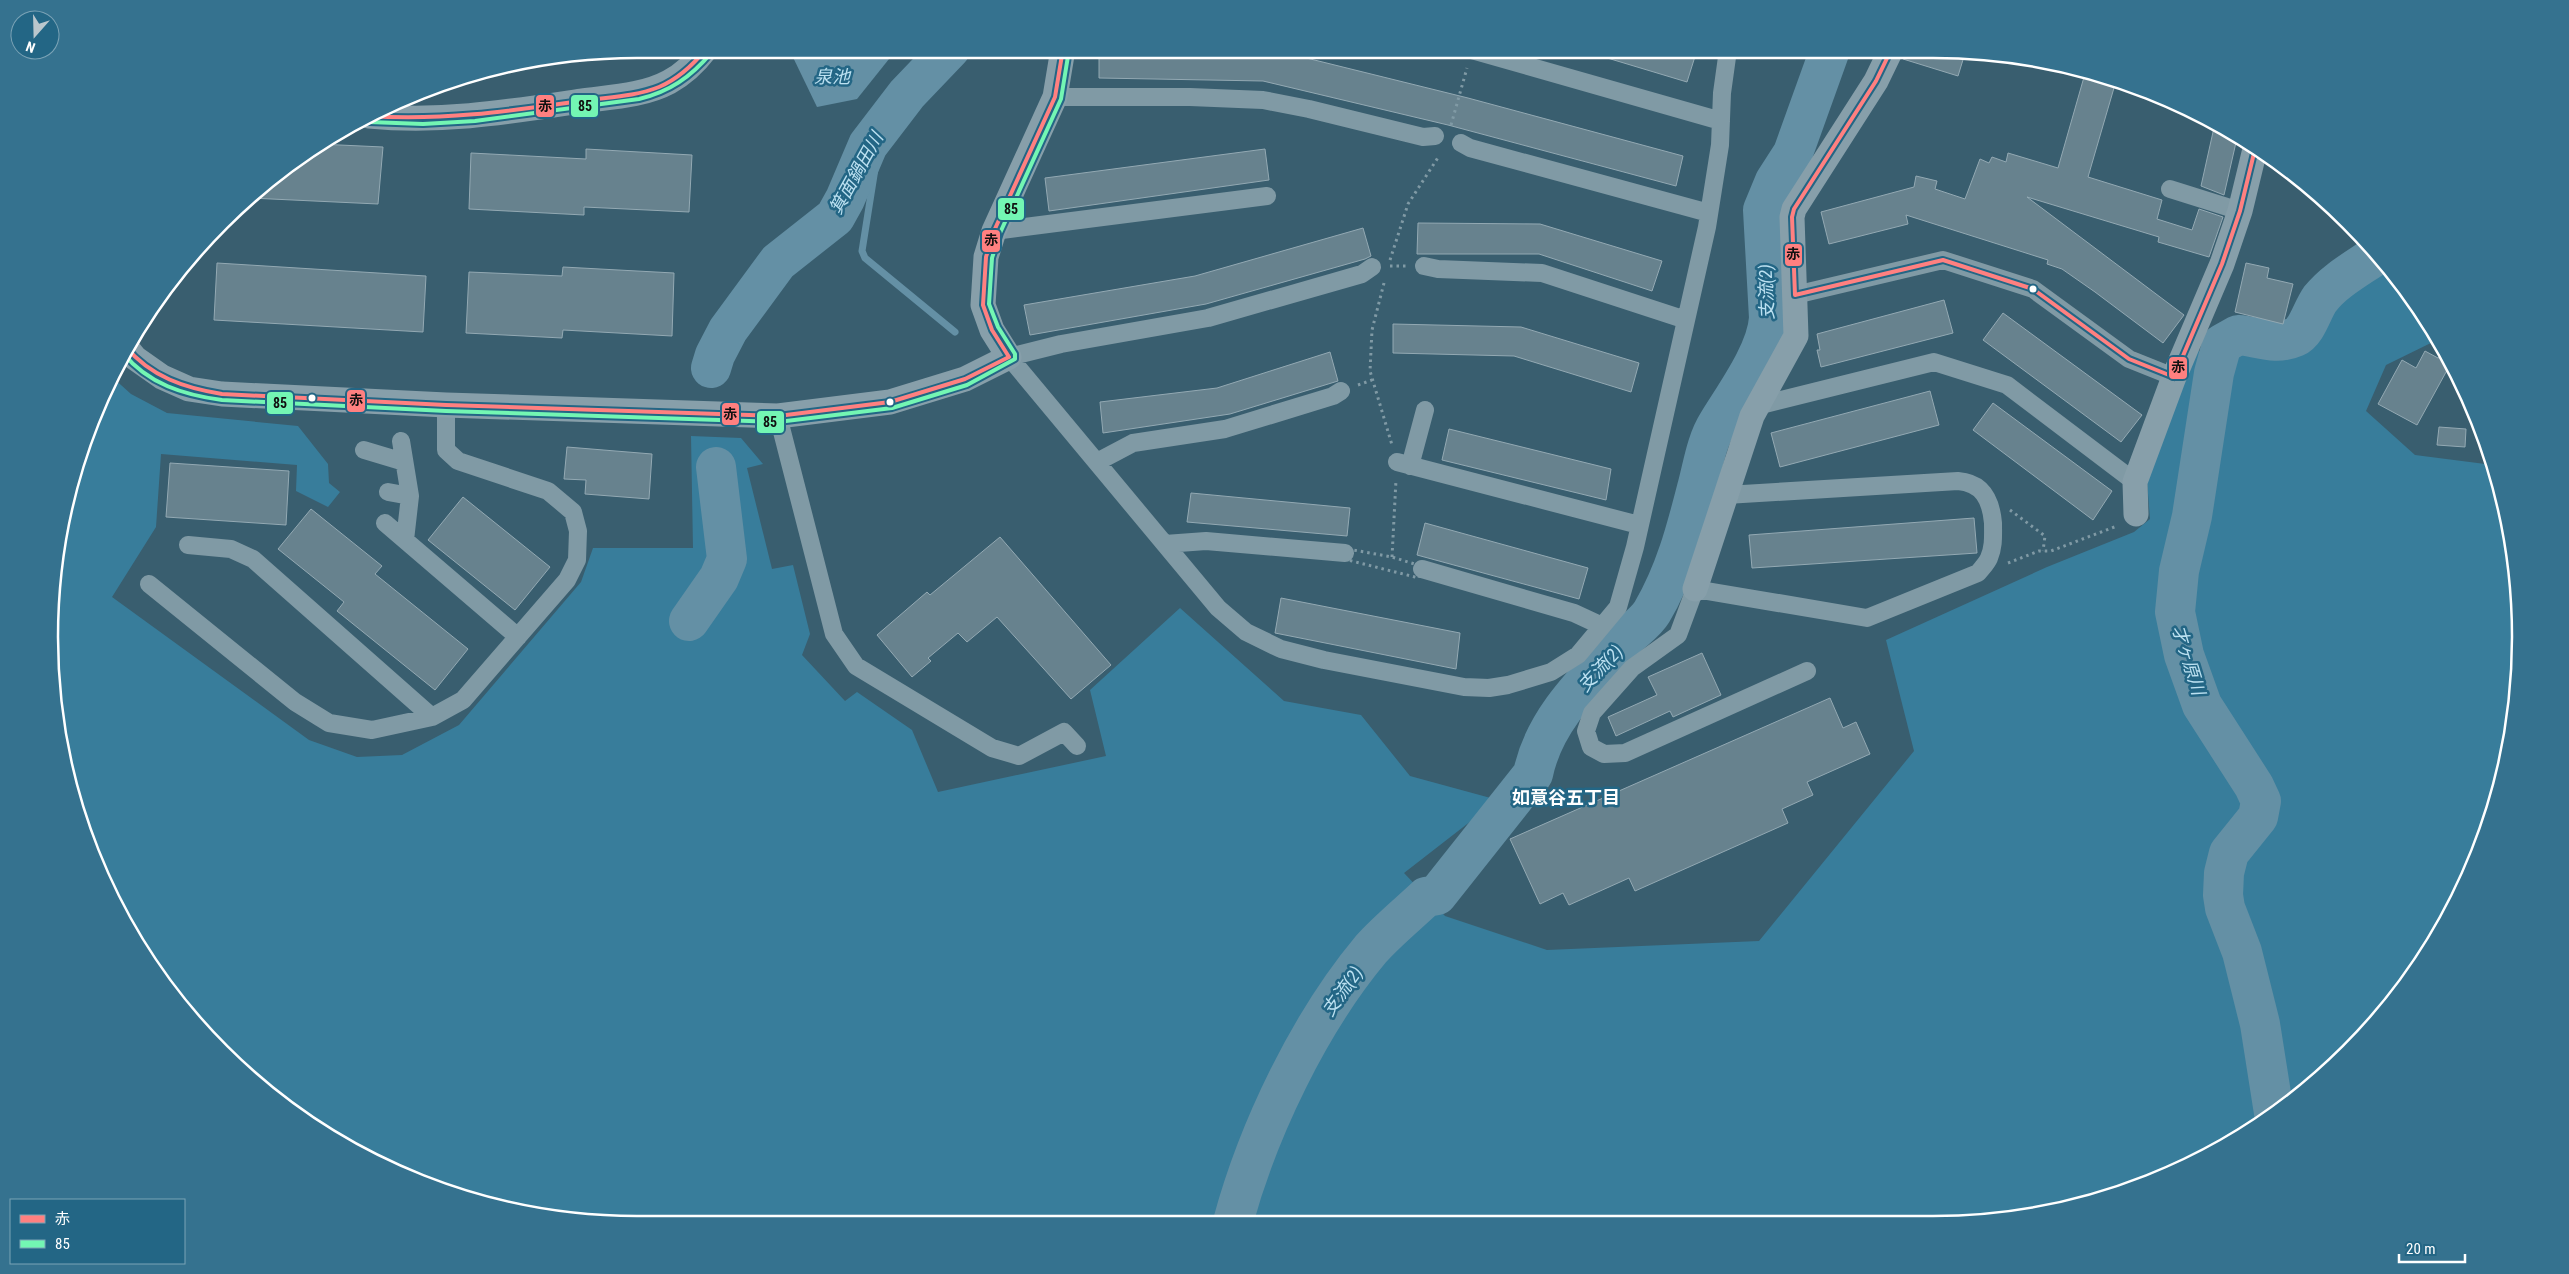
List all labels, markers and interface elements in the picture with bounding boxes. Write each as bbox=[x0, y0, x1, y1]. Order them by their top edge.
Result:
north arrow bbox=[10, 10, 60, 60]
text: N bbox=[24, 38, 37, 56]
water label: 泉池 bbox=[814, 66, 852, 87]
line badge: 赤 bbox=[535, 94, 555, 118]
line badge: 85 bbox=[570, 94, 599, 118]
text: 赤 bbox=[538, 98, 552, 114]
text: 85 bbox=[578, 98, 592, 114]
water label: 箕面鍋田川 bbox=[825, 127, 888, 217]
line badge: 85 bbox=[997, 197, 1025, 221]
text: 85 bbox=[1004, 201, 1018, 217]
line badge: 赤 bbox=[981, 229, 1001, 253]
text: 赤 bbox=[984, 232, 998, 248]
line badge: 赤 bbox=[1784, 243, 1803, 267]
text: 赤 bbox=[1786, 246, 1800, 262]
water label: 支流(2) bbox=[1755, 264, 1778, 320]
unlabelled marker bbox=[2028, 284, 2038, 294]
line badge: 赤 bbox=[2168, 356, 2188, 380]
text: 赤 bbox=[2171, 359, 2185, 375]
line badge: 赤 bbox=[346, 389, 366, 413]
line badge: 85 bbox=[266, 391, 294, 415]
text: 赤 bbox=[349, 392, 363, 408]
unlabelled marker bbox=[307, 393, 317, 403]
text: 85 bbox=[273, 395, 287, 411]
unlabelled marker bbox=[885, 397, 895, 407]
line badge: 赤 bbox=[721, 402, 740, 426]
text: 赤 bbox=[723, 406, 737, 422]
line badge: 85 bbox=[756, 410, 785, 434]
text: 85 bbox=[763, 414, 777, 430]
water label: 才ヶ原川 bbox=[2168, 623, 2210, 699]
water label: 支流(2) bbox=[1573, 640, 1627, 696]
district label: 如意谷五丁目 bbox=[1512, 787, 1620, 808]
water label: 支流(2) bbox=[1317, 962, 1367, 1020]
legend bbox=[10, 1199, 185, 1264]
text: 赤 bbox=[55, 1210, 70, 1228]
scale bar bbox=[2399, 1232, 2465, 1264]
text: 85 bbox=[55, 1235, 70, 1253]
text: 20 m bbox=[2406, 1240, 2436, 1258]

